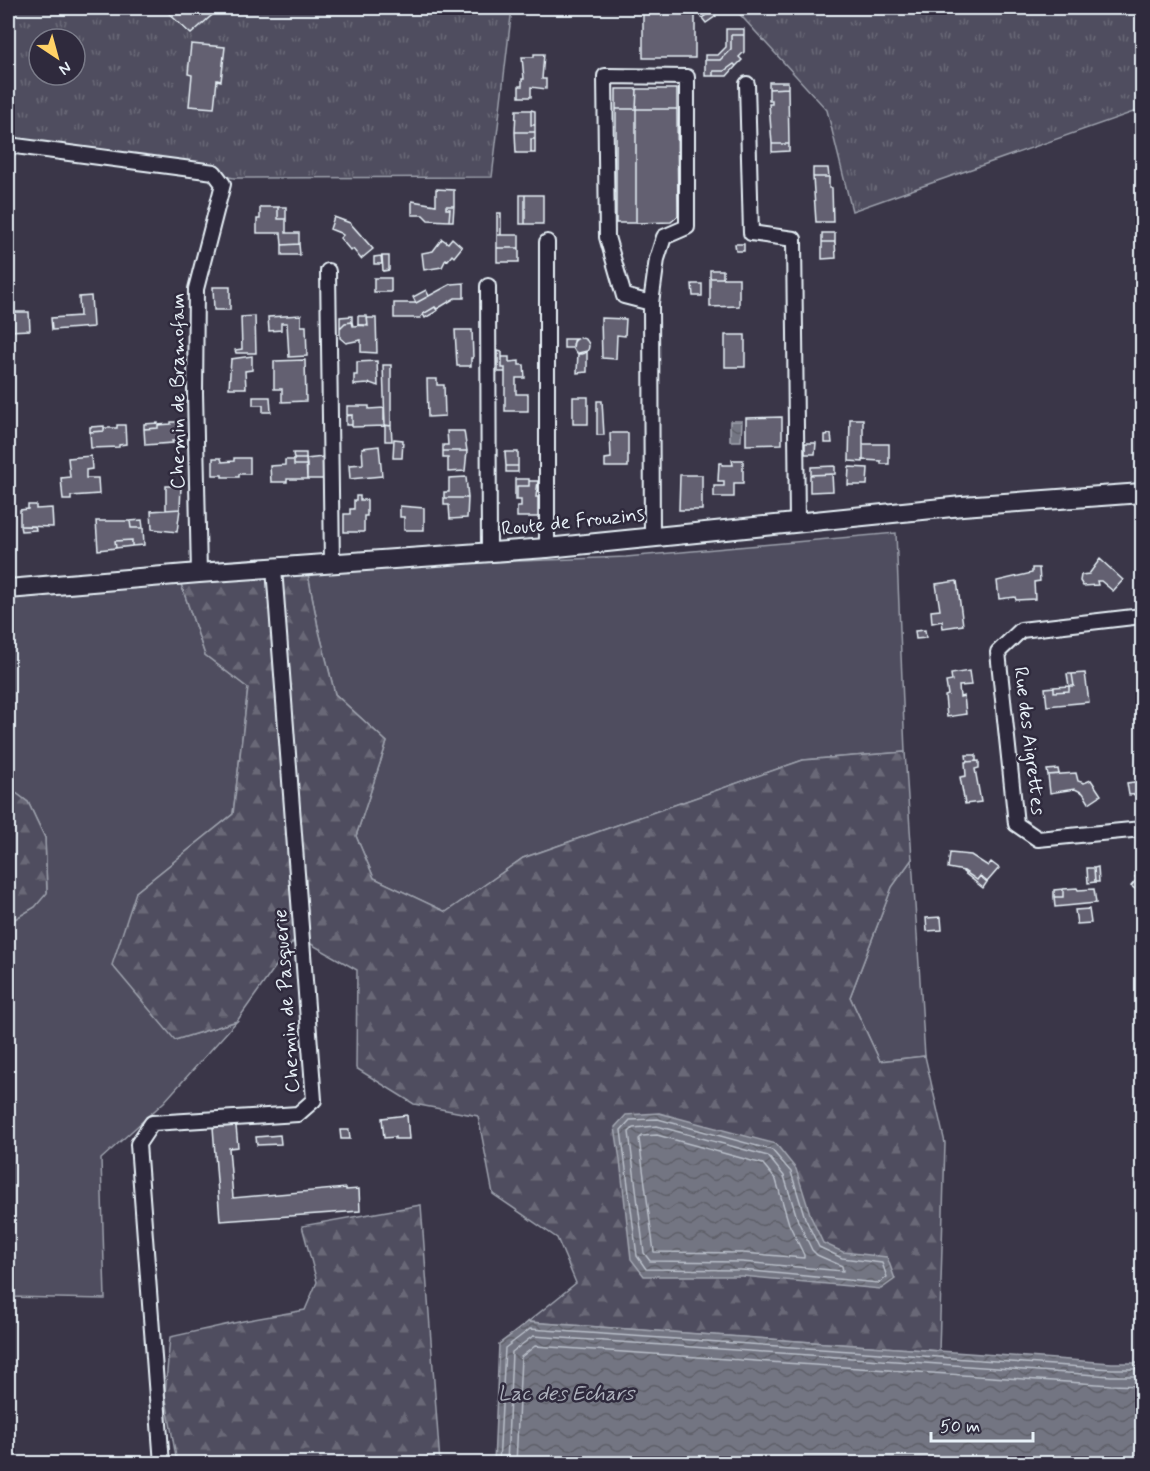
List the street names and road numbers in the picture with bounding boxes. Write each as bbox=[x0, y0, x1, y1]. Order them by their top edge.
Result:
street label: Chemin de Bramofam bbox=[165, 293, 192, 489]
street label: Route de Frouzins bbox=[500, 501, 646, 543]
street label: Rue des Aigrettes bbox=[1007, 665, 1052, 817]
street label: Chemin de Pasquerie bbox=[267, 908, 307, 1094]

